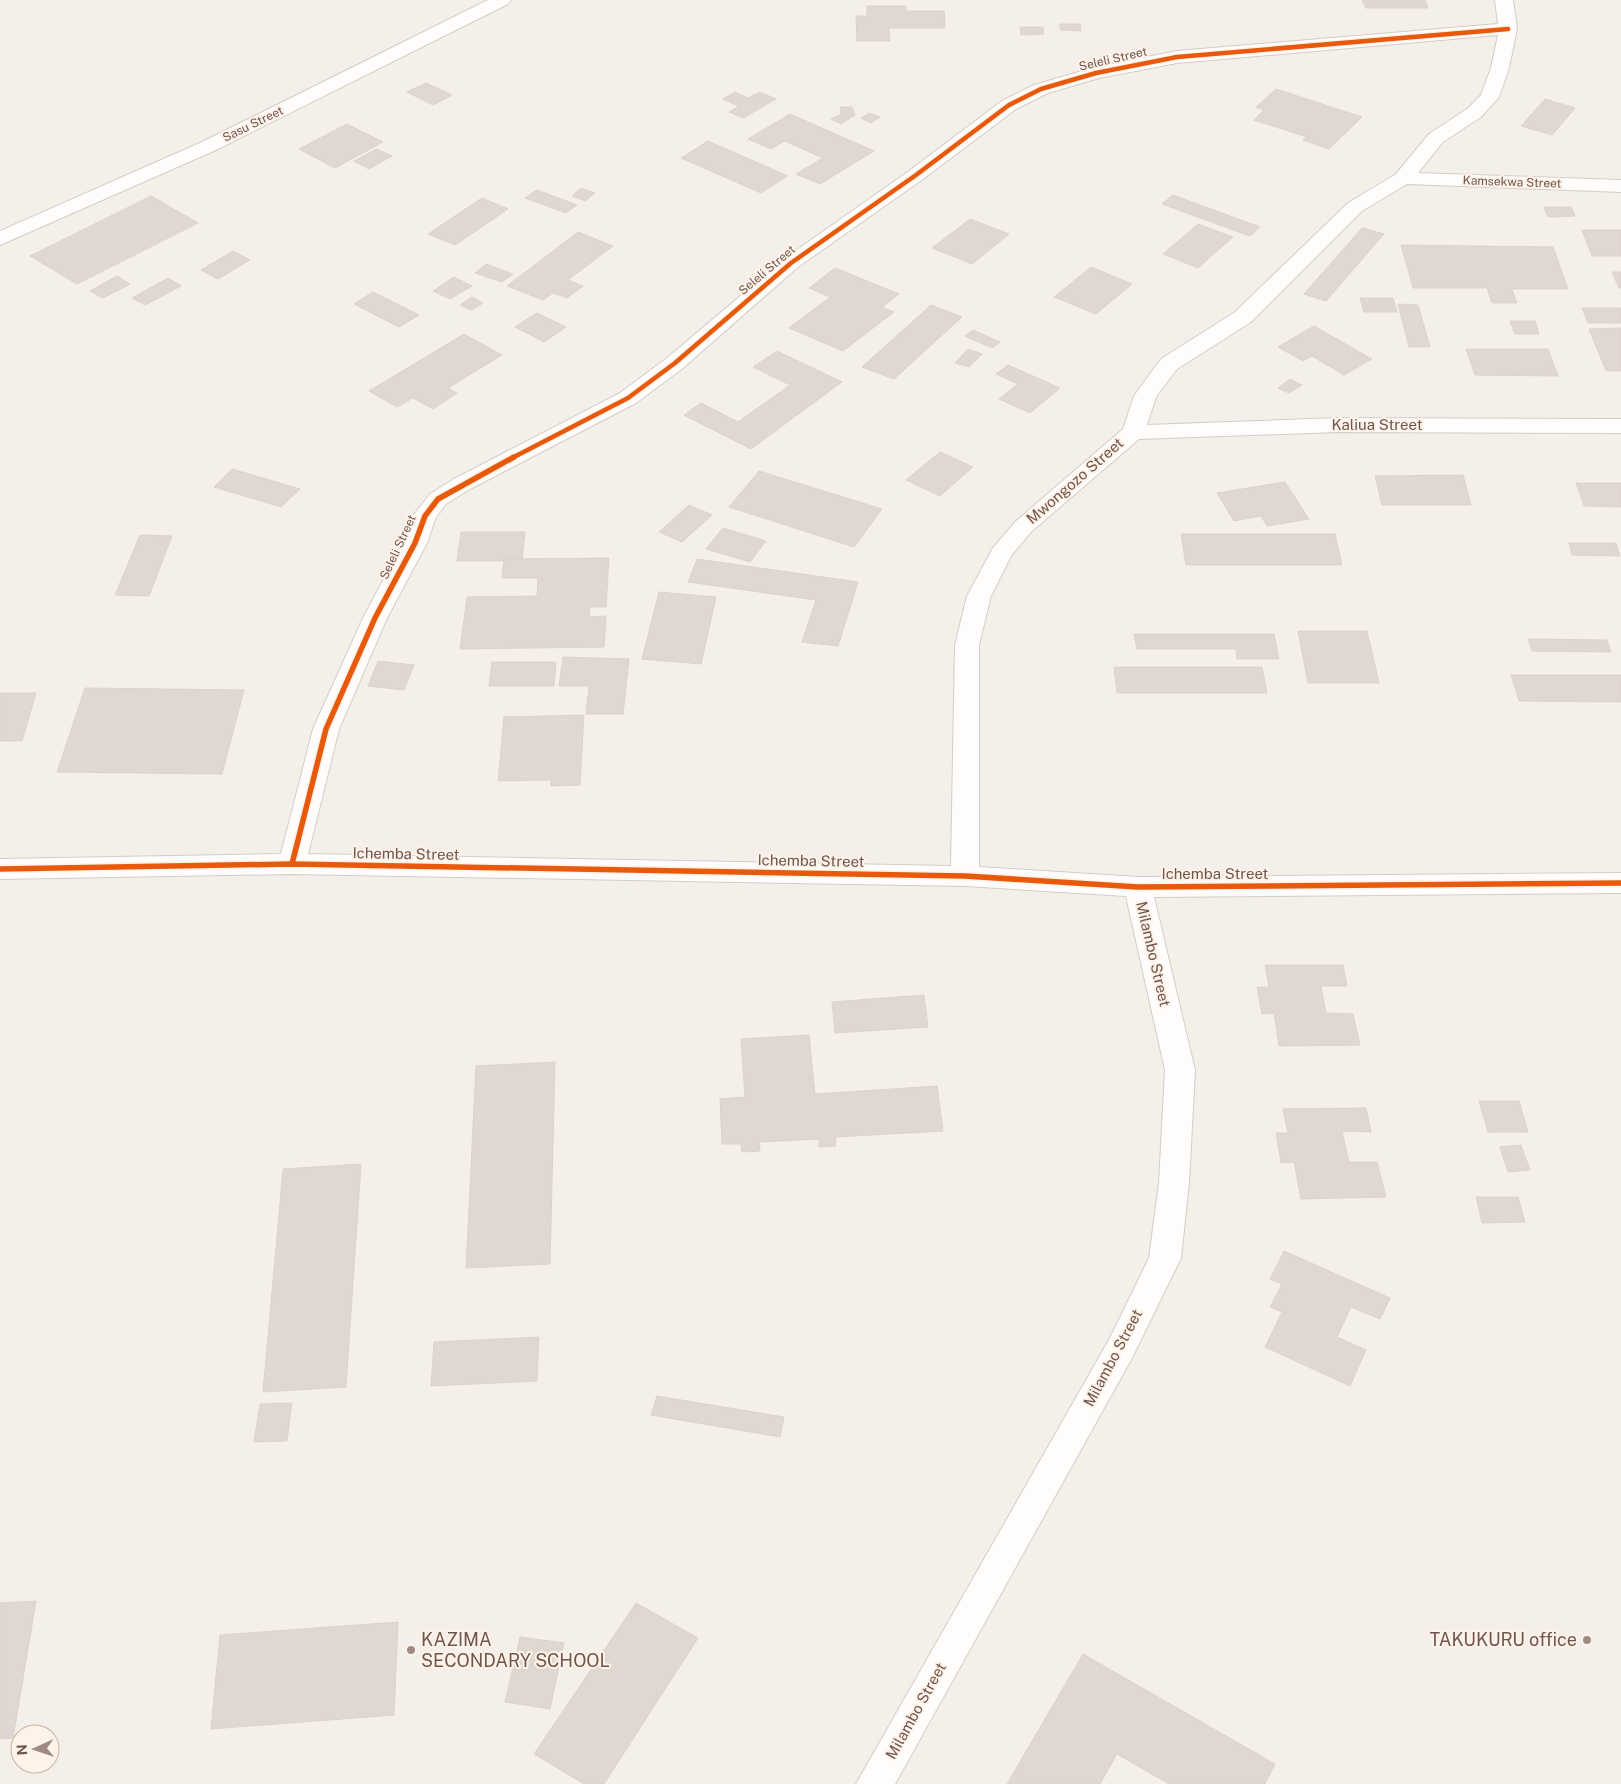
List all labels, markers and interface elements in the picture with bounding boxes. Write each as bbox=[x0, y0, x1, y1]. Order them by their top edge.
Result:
street label: Seleli Street bbox=[1078, 44, 1149, 74]
street label: Sasu Street bbox=[220, 103, 286, 145]
street label: Kamsekwa Street bbox=[1462, 173, 1562, 191]
street label: Seleli Street bbox=[736, 242, 798, 298]
street label: Kaliua Street bbox=[1331, 416, 1423, 433]
street label: Mwongozo Street bbox=[1023, 434, 1127, 527]
street label: Seleli Street bbox=[377, 512, 419, 581]
street label: Ichemba Street bbox=[352, 844, 460, 863]
street label: Ichemba Street bbox=[757, 851, 865, 870]
street label: Ichemba Street bbox=[1162, 865, 1269, 882]
street label: Milambo Street bbox=[1133, 900, 1174, 1008]
street label: Milambo Street bbox=[1080, 1306, 1145, 1409]
place label: KAZIMA SECONDARY SCHOOL bbox=[421, 1629, 610, 1671]
place label: TAKUKURU office bbox=[1430, 1629, 1577, 1650]
marker: TAKUKURU office bbox=[1581, 1634, 1593, 1646]
marker: KAZIMA SECONDARY SCHOOL bbox=[405, 1644, 417, 1656]
street label: Milambo Street bbox=[882, 1659, 949, 1762]
north arrow bbox=[10, 1724, 60, 1774]
text: N bbox=[14, 1744, 30, 1756]

